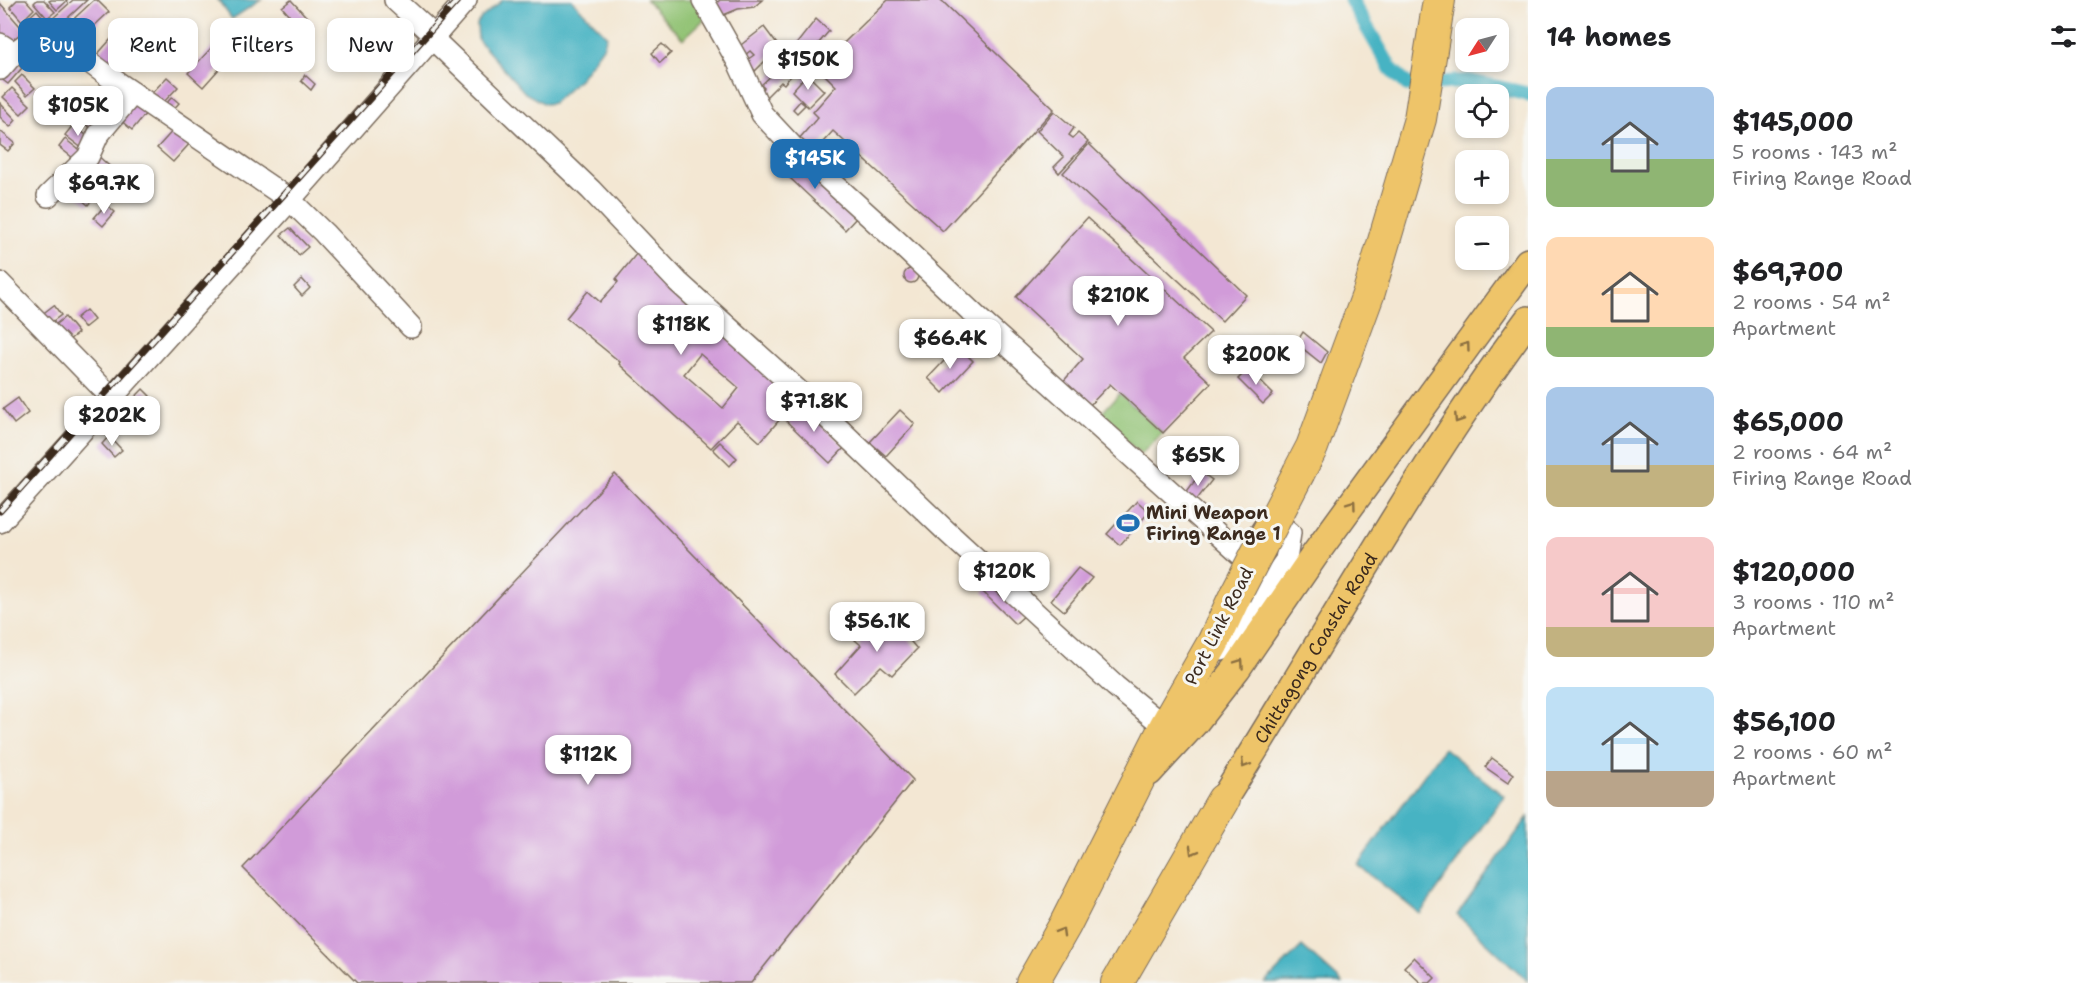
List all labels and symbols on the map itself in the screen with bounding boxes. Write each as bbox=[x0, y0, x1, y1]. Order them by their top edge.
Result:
north arrow bbox=[1455, 18, 1509, 72]
pin: $150K bbox=[766, 40, 850, 91]
pin: $105K bbox=[36, 86, 120, 137]
pin: $145K bbox=[773, 139, 857, 190]
pin: $69.7K bbox=[55, 164, 153, 215]
pin: $210K bbox=[1076, 276, 1160, 327]
pin: $118K bbox=[639, 305, 723, 356]
pin: $66.4K bbox=[901, 319, 999, 370]
pin: $200K bbox=[1214, 335, 1298, 386]
one-way arrow bbox=[1459, 341, 1470, 352]
pin: $71.8K bbox=[765, 382, 863, 433]
pin: $202K bbox=[70, 396, 154, 447]
one-way arrow bbox=[1454, 413, 1466, 423]
pin: $65K bbox=[1162, 436, 1234, 487]
one-way arrow bbox=[1345, 499, 1356, 510]
place label: Mini Weapon Firing Range 1 bbox=[1146, 501, 1281, 546]
sports icon: Mini Weapon Firing Range 1 bbox=[1115, 510, 1141, 536]
street label: Chittagong Coastal Road bbox=[1249, 548, 1383, 748]
pin: $120K bbox=[962, 552, 1046, 603]
street label: Port Link Road bbox=[1179, 563, 1259, 689]
pin: $56.1K bbox=[828, 602, 926, 653]
one-way arrow bbox=[1233, 659, 1244, 670]
pin: $112K bbox=[546, 735, 630, 786]
one-way arrow bbox=[1241, 758, 1253, 768]
one-way arrow bbox=[1189, 845, 1201, 855]
one-way arrow bbox=[1054, 928, 1065, 938]

